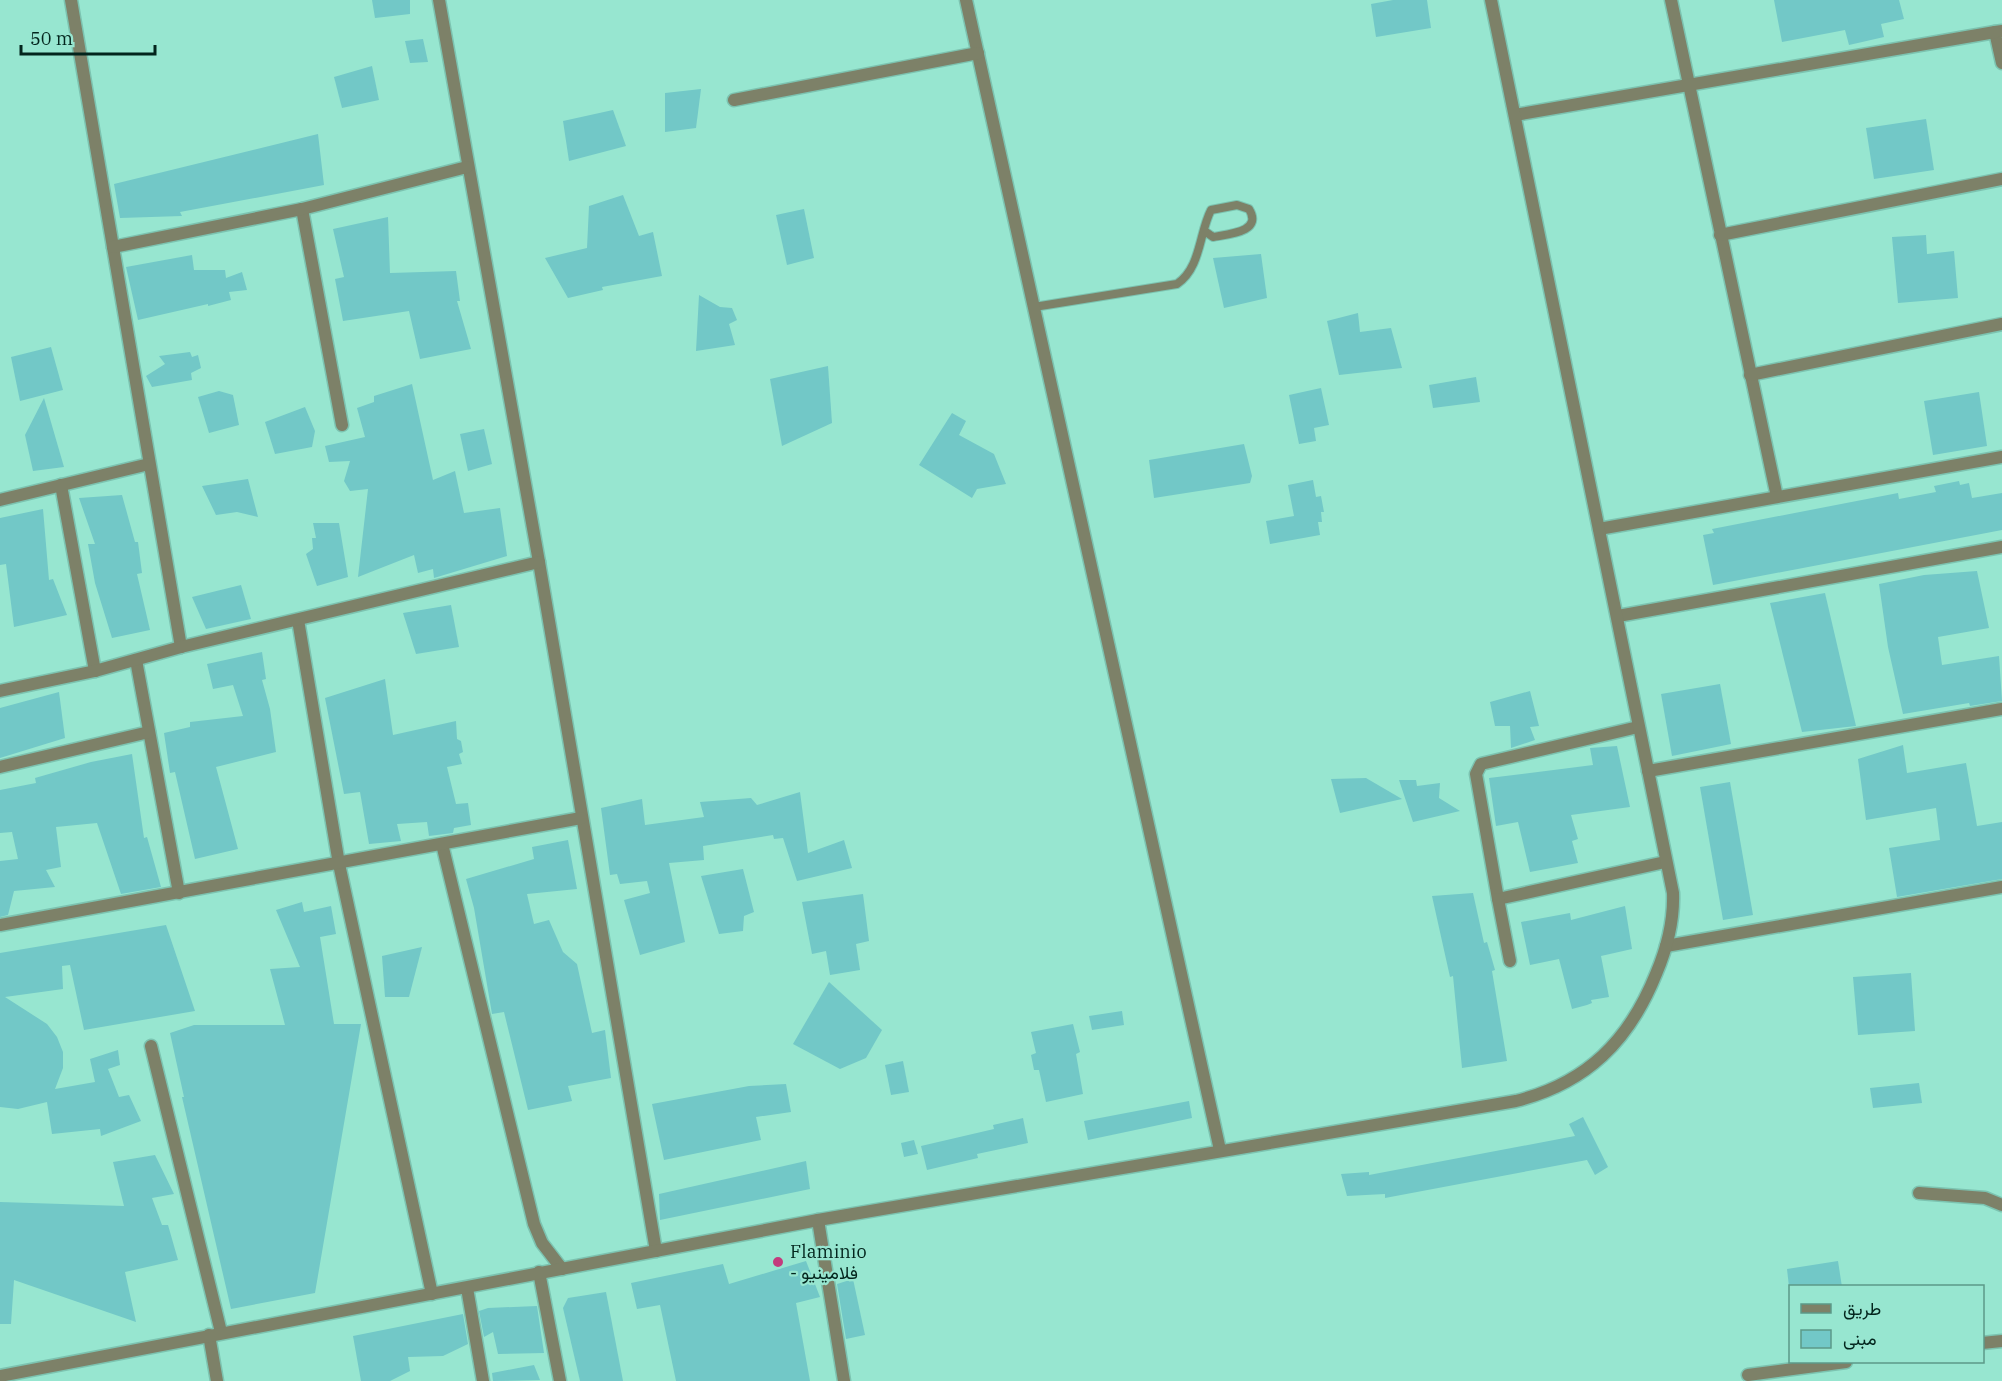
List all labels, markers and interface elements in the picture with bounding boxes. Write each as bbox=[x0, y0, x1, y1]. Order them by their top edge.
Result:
scale bar bbox=[21, 18, 154, 56]
text: 50 m bbox=[30, 27, 73, 50]
place label: Flaminio - فلامينيو bbox=[790, 1240, 867, 1284]
marker: Flaminio - فلامينيو bbox=[771, 1255, 785, 1269]
legend bbox=[1789, 1285, 1984, 1363]
text: طريق bbox=[1843, 1297, 1881, 1320]
text: مبنى bbox=[1843, 1327, 1877, 1350]

